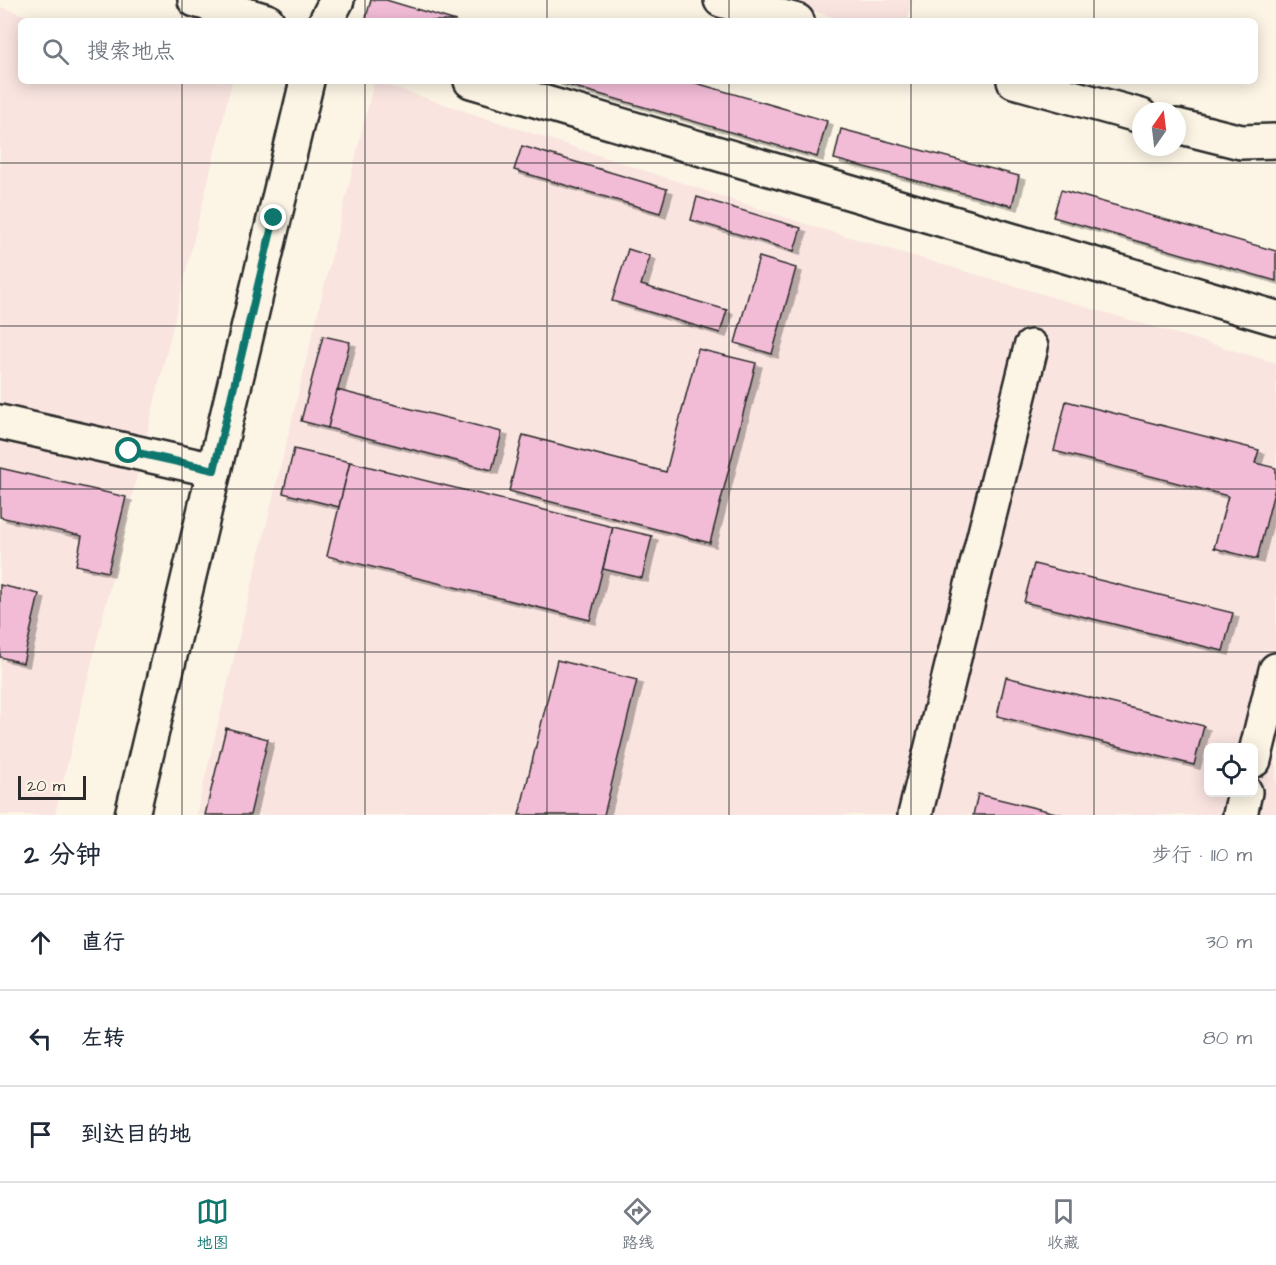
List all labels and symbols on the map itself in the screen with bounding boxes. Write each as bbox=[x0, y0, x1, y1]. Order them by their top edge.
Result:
north arrow bbox=[1132, 102, 1186, 156]
route end bbox=[260, 204, 286, 230]
route start bbox=[115, 437, 141, 463]
scale bar bbox=[18, 773, 86, 800]

